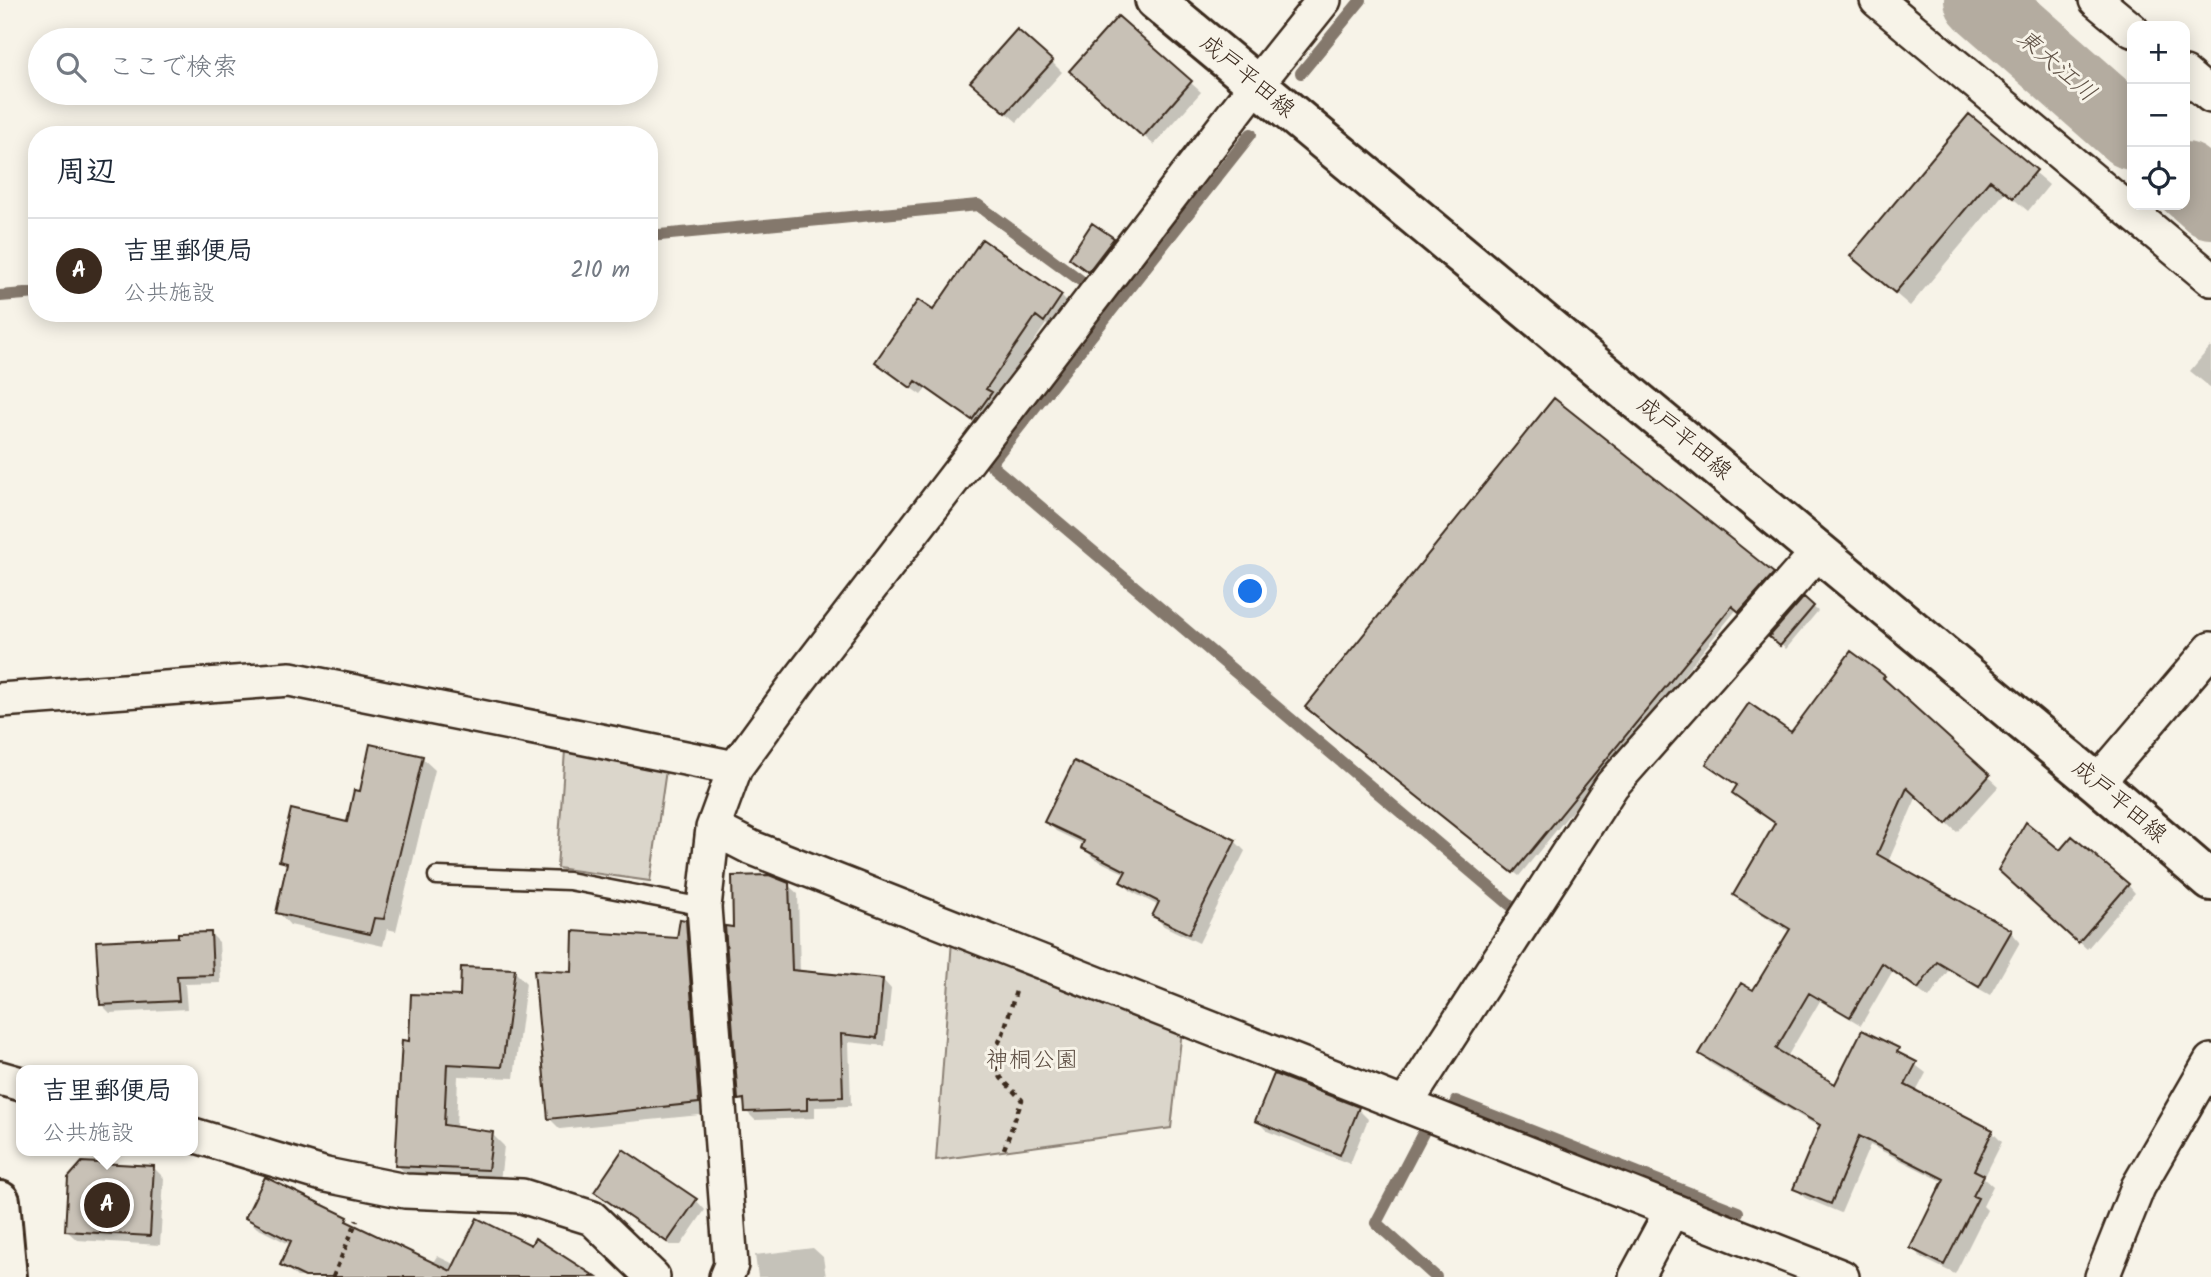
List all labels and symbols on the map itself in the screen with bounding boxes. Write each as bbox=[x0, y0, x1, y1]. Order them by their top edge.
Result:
water label: 東大江川 bbox=[2007, 20, 2105, 112]
street label: 成戸平田線 bbox=[1191, 26, 1303, 128]
street label: 成戸平田線 bbox=[1628, 388, 1740, 490]
your location bbox=[1233, 574, 1267, 608]
street label: 成戸平田線 bbox=[2063, 751, 2175, 853]
park label: 神桐公園 bbox=[986, 1043, 1078, 1079]
pin: A bbox=[84, 1179, 130, 1231]

